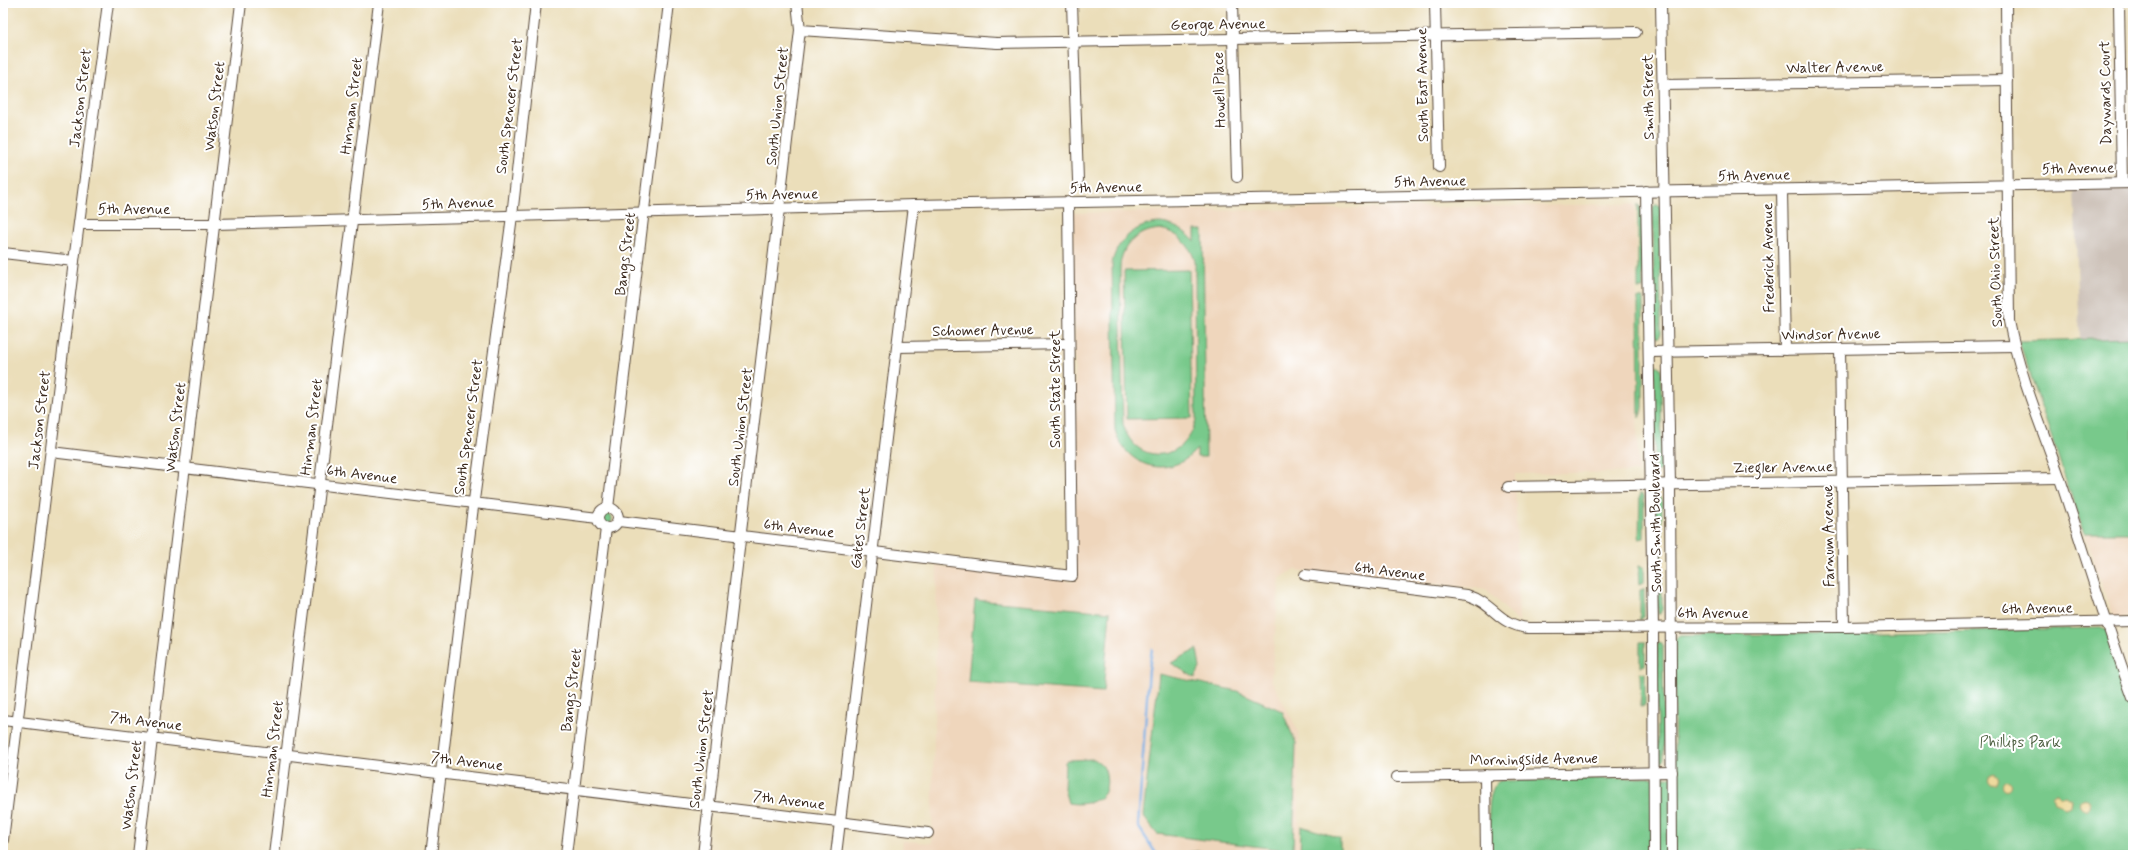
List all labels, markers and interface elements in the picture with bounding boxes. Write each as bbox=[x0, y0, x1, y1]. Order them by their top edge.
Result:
street label: George Avenue bbox=[1170, 14, 1266, 37]
street label: South East Avenue bbox=[1412, 28, 1434, 142]
street label: South Spencer Street bbox=[492, 37, 528, 175]
street label: Daywards Court bbox=[2095, 41, 2117, 145]
street label: South Union Street bbox=[762, 46, 794, 167]
street label: Jackson Street bbox=[65, 47, 97, 149]
street label: Howell Place bbox=[1209, 51, 1231, 128]
street label: Smith Street bbox=[1638, 54, 1660, 140]
street label: Hinman Street bbox=[336, 56, 368, 156]
street label: Walter Avenue bbox=[1786, 57, 1884, 79]
street label: Watson Street bbox=[200, 60, 230, 152]
street label: 5th Avenue bbox=[2041, 158, 2115, 180]
street label: 5th Avenue bbox=[1717, 165, 1791, 187]
street label: 5th Avenue bbox=[1393, 171, 1467, 193]
street label: 5th Avenue bbox=[1069, 177, 1143, 199]
street label: 5th Avenue bbox=[745, 184, 819, 206]
street label: 5th Avenue bbox=[421, 193, 495, 215]
street label: 5th Avenue bbox=[98, 200, 170, 220]
street label: Frederick Avenue bbox=[1758, 203, 1780, 313]
street label: Bangs Street bbox=[611, 211, 642, 297]
street label: South Ohio Street bbox=[1984, 216, 2008, 328]
street label: Schomer Avenue bbox=[932, 320, 1034, 342]
street label: Windsor Avenue bbox=[1781, 324, 1881, 346]
street label: South State Street bbox=[1046, 330, 1066, 448]
street label: South Spencer Street bbox=[450, 358, 488, 496]
street label: South Union Street bbox=[724, 367, 758, 488]
street label: Jackson Street bbox=[24, 369, 56, 471]
street label: Hinman Street bbox=[296, 377, 328, 477]
street label: Watson Street bbox=[161, 381, 191, 473]
street label: South Smith Boulevard bbox=[1645, 453, 1667, 593]
street label: Ziegler Avenue bbox=[1733, 457, 1833, 480]
street label: 6th Avenue bbox=[325, 461, 399, 489]
street label: Farnum Avenue bbox=[1818, 485, 1840, 587]
street label: Gates Street bbox=[846, 486, 876, 570]
street label: 6th Avenue bbox=[762, 515, 836, 543]
street label: 6th Avenue bbox=[1353, 558, 1427, 586]
street label: 6th Avenue bbox=[2001, 598, 2073, 620]
street label: 6th Avenue bbox=[1677, 604, 1749, 624]
street label: Bangs Street bbox=[557, 647, 588, 733]
street label: South Union Street bbox=[685, 689, 719, 810]
street label: Hinman Street bbox=[257, 699, 289, 799]
street label: 7th Avenue bbox=[109, 708, 183, 736]
park label: Phillips Park bbox=[1979, 733, 2061, 753]
street label: Watson Street bbox=[117, 739, 147, 831]
street label: 7th Avenue bbox=[430, 748, 504, 776]
street label: Morningside Avenue bbox=[1470, 749, 1598, 772]
street label: 7th Avenue bbox=[752, 787, 826, 815]

